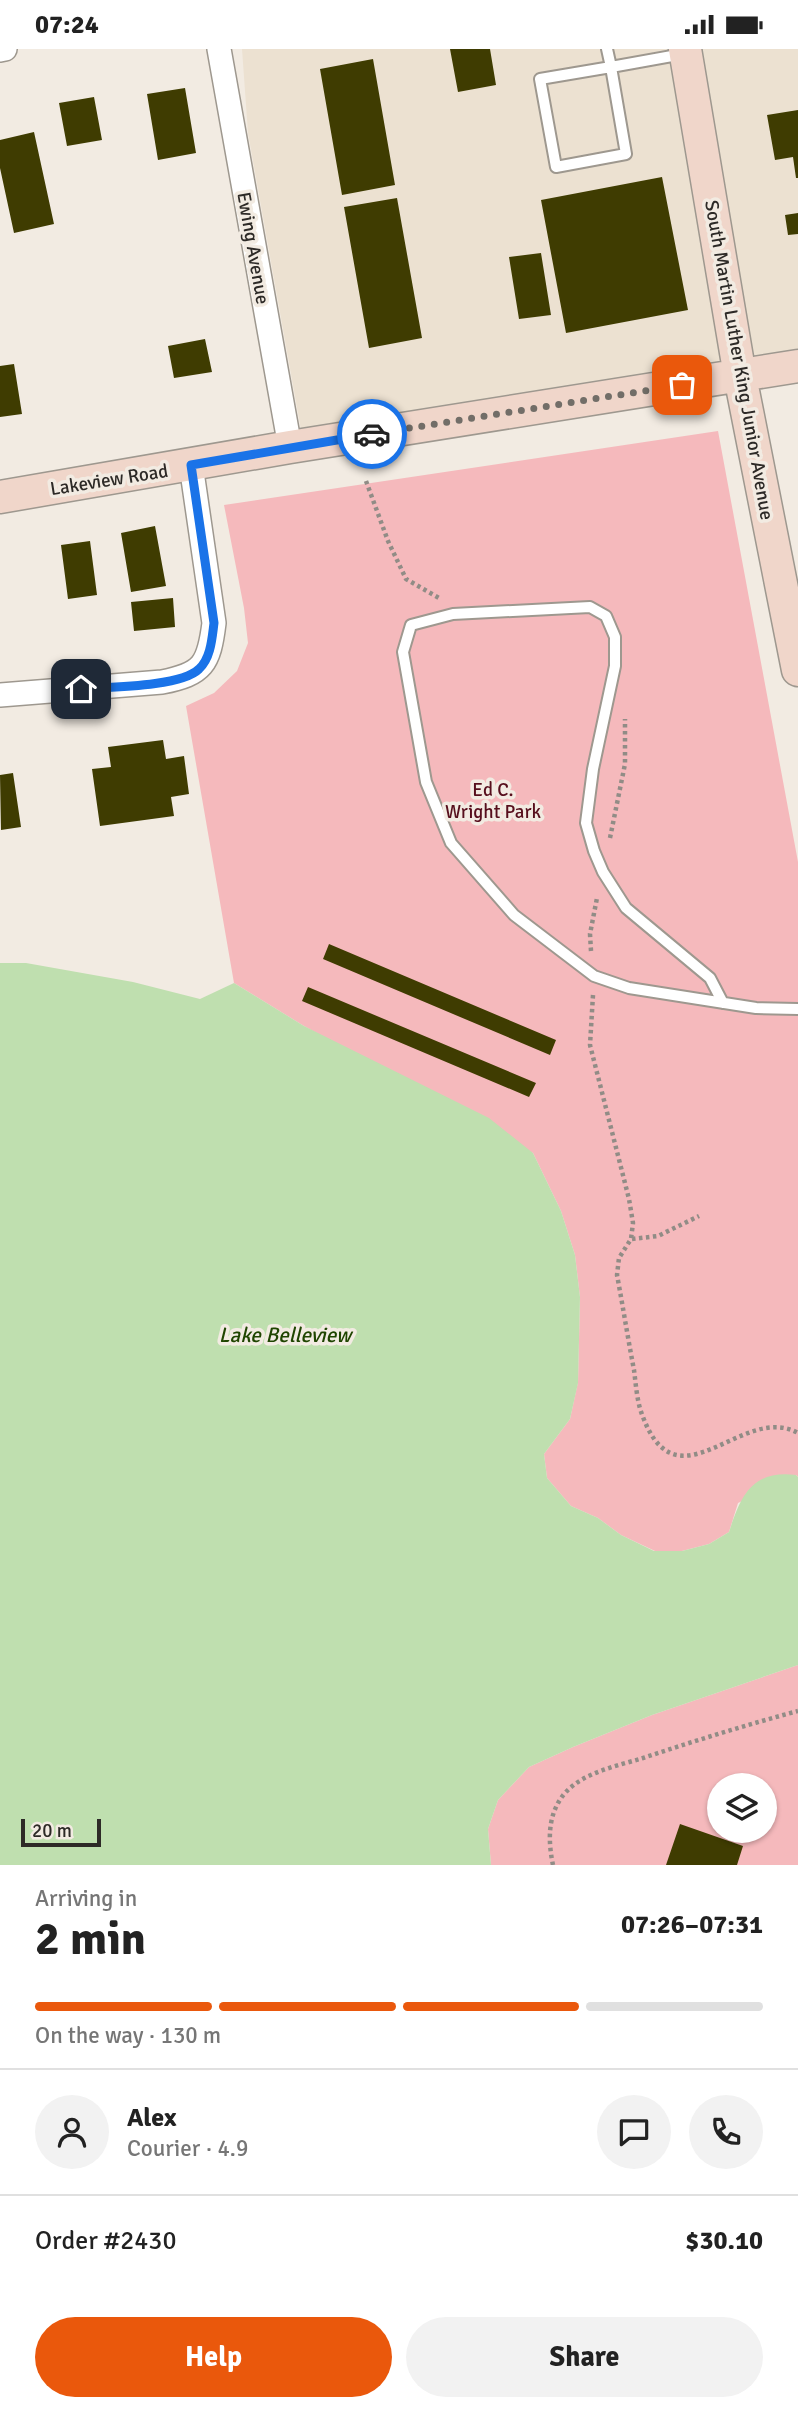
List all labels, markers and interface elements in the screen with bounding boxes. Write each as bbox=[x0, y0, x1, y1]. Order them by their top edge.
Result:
text: 07:24 bbox=[35, 9, 99, 41]
street label: Ewing Avenue bbox=[231, 190, 275, 306]
street label: South Martin Luther King Junior Avenue bbox=[699, 198, 779, 522]
pin bbox=[652, 355, 712, 415]
icon: bag bbox=[663, 366, 701, 404]
courier bbox=[337, 399, 407, 469]
icon: car bbox=[353, 415, 391, 453]
street label: Lakeview Road bbox=[48, 459, 170, 501]
pin bbox=[51, 659, 111, 719]
icon: home bbox=[62, 670, 100, 708]
park label: Ed C. Wright Park bbox=[445, 778, 541, 824]
water label: Lake Belleview bbox=[219, 1322, 354, 1348]
map controls bbox=[707, 1773, 777, 1843]
button: layers bbox=[707, 1773, 777, 1843]
scale bar bbox=[21, 1816, 102, 1848]
text: 20 m bbox=[32, 1819, 72, 1843]
text: Arriving in bbox=[35, 1884, 137, 1913]
text: 07:26–07:31 bbox=[621, 1909, 763, 1941]
text: 2 min bbox=[35, 1911, 146, 1967]
text: On the way · 130 m bbox=[35, 2021, 221, 2050]
button: person bbox=[35, 2095, 109, 2169]
button: chat bbox=[597, 2095, 671, 2169]
button: phone bbox=[689, 2095, 763, 2169]
text: Alex bbox=[127, 2102, 177, 2134]
text: Courier · 4.9 bbox=[127, 2134, 248, 2163]
text: Order #2430 bbox=[35, 2225, 176, 2257]
text: $30.10 bbox=[685, 2225, 763, 2257]
button: Help bbox=[35, 2317, 392, 2397]
button: Share bbox=[406, 2317, 763, 2397]

